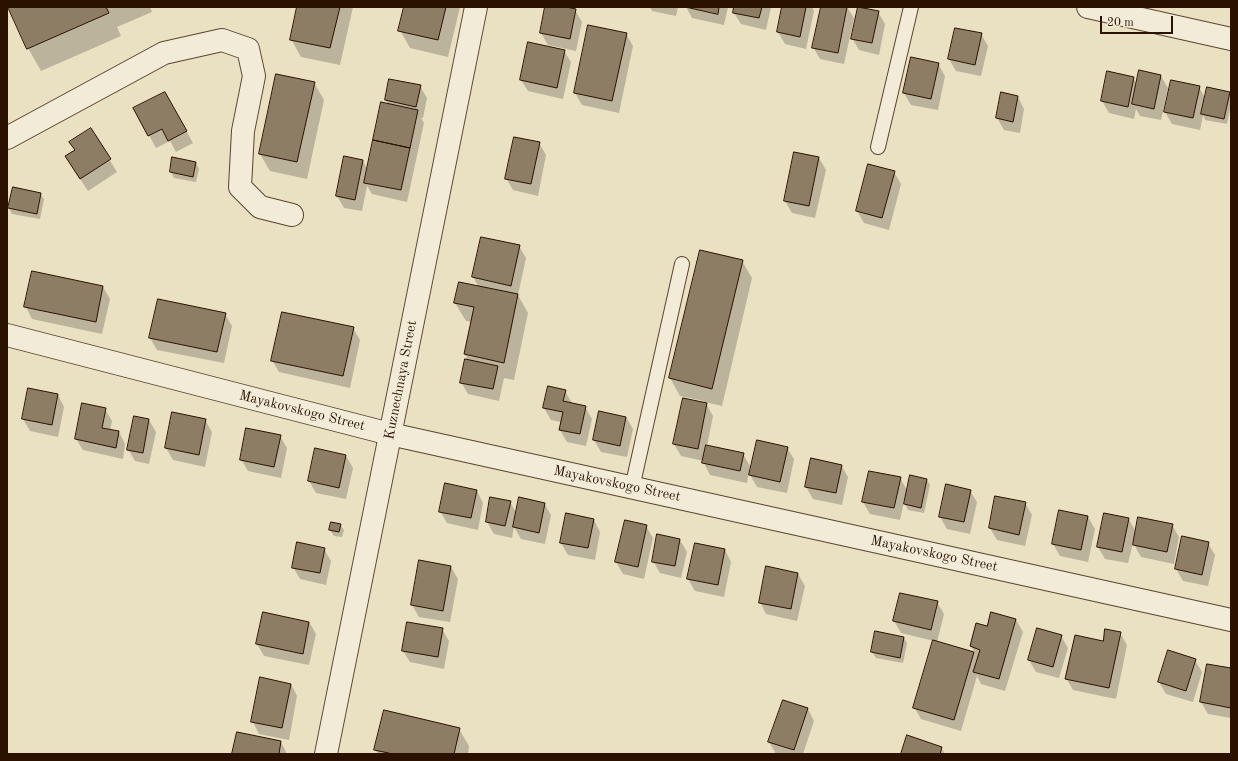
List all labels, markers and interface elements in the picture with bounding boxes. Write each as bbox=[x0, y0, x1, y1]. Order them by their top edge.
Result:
scale bar bbox=[1102, 8, 1175, 34]
text: 20 m bbox=[1107, 17, 1134, 29]
street label: Kuznechnaya Street bbox=[381, 319, 421, 441]
street label: Mayakovskogo Street bbox=[237, 387, 367, 435]
street label: Mayakovskogo Street bbox=[552, 462, 682, 506]
street label: Mayakovskogo Street bbox=[869, 532, 999, 576]

